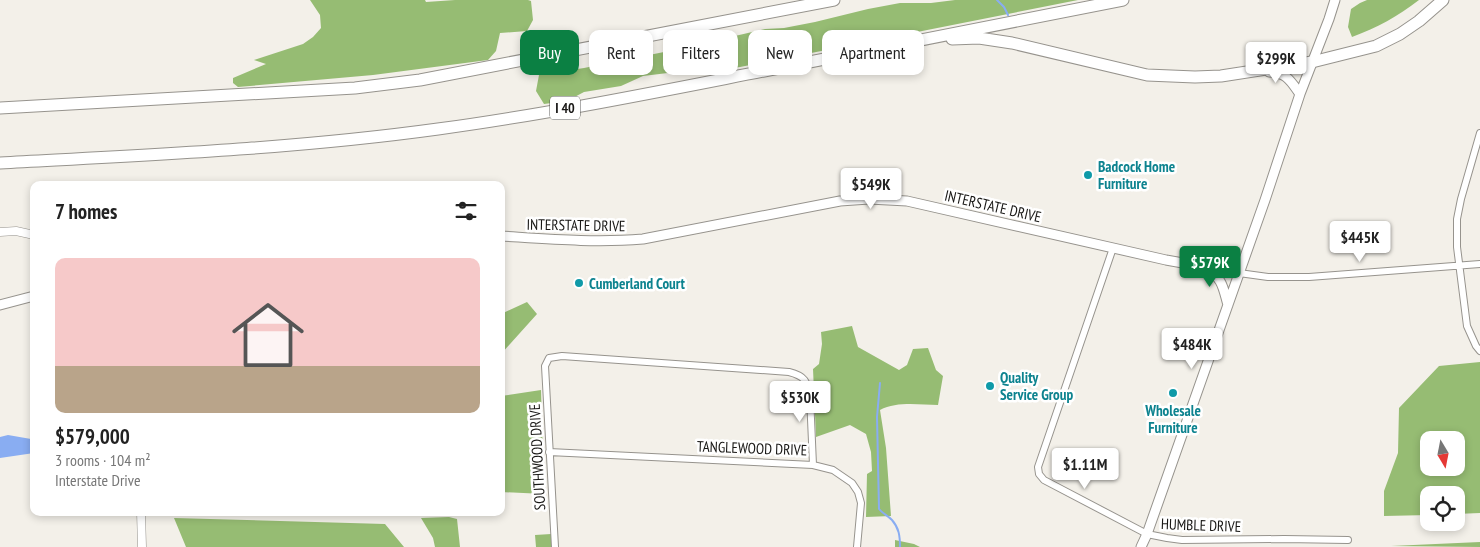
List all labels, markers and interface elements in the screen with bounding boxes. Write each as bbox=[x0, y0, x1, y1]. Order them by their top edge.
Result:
chip: Buy bbox=[520, 30, 579, 75]
chip: Rent bbox=[589, 30, 653, 75]
chip: Filters bbox=[663, 30, 738, 75]
chip: New bbox=[748, 30, 812, 75]
chip: Apartment bbox=[822, 30, 924, 75]
pin: $299K bbox=[1241, 42, 1311, 84]
text: $299K bbox=[1257, 48, 1295, 68]
road number: I 40 bbox=[550, 96, 580, 120]
place label: Badcock Home Furniture bbox=[1098, 157, 1175, 193]
pin: $549K bbox=[836, 168, 906, 210]
marker: Badcock Home Furniture bbox=[1082, 169, 1094, 181]
text: $549K bbox=[852, 174, 890, 194]
street label: INTERSTATE DRIVE bbox=[943, 186, 1043, 226]
icon: filters bbox=[452, 197, 480, 225]
text: 7 homes bbox=[55, 198, 117, 225]
street label: INTERSTATE DRIVE bbox=[526, 215, 626, 235]
pin: $445K bbox=[1325, 220, 1395, 263]
text: $445K bbox=[1341, 227, 1379, 247]
pin: $579K bbox=[1175, 246, 1245, 288]
text: $579K bbox=[1191, 252, 1229, 272]
place label: Cumberland Court bbox=[589, 274, 686, 293]
marker: Cumberland Court bbox=[573, 277, 585, 289]
icon: home bbox=[223, 290, 313, 380]
pin: $484K bbox=[1157, 328, 1227, 370]
text: $484K bbox=[1173, 334, 1211, 354]
place label: Quality Service Group bbox=[1000, 368, 1073, 404]
pin: $530K bbox=[765, 380, 835, 423]
marker: Quality Service Group bbox=[984, 380, 996, 392]
text: $530K bbox=[781, 387, 819, 407]
marker: Wholesale Furniture bbox=[1167, 387, 1179, 399]
place label: Wholesale Furniture bbox=[1144, 401, 1201, 437]
street label: SOUTHWOOD DRIVE bbox=[525, 403, 549, 511]
text: $579,000 bbox=[55, 423, 130, 450]
north arrow bbox=[1420, 431, 1465, 476]
map controls bbox=[1420, 431, 1465, 531]
street label: TANGLEWOOD DRIVE bbox=[697, 437, 807, 459]
pin: $1.11M bbox=[1044, 448, 1126, 490]
text: 3 rooms · 104 m² bbox=[55, 450, 151, 470]
text: $1.11M bbox=[1063, 454, 1107, 474]
text: Interstate Drive bbox=[55, 470, 141, 490]
button: locate bbox=[1420, 486, 1465, 531]
street label: HUMBLE DRIVE bbox=[1161, 514, 1241, 536]

